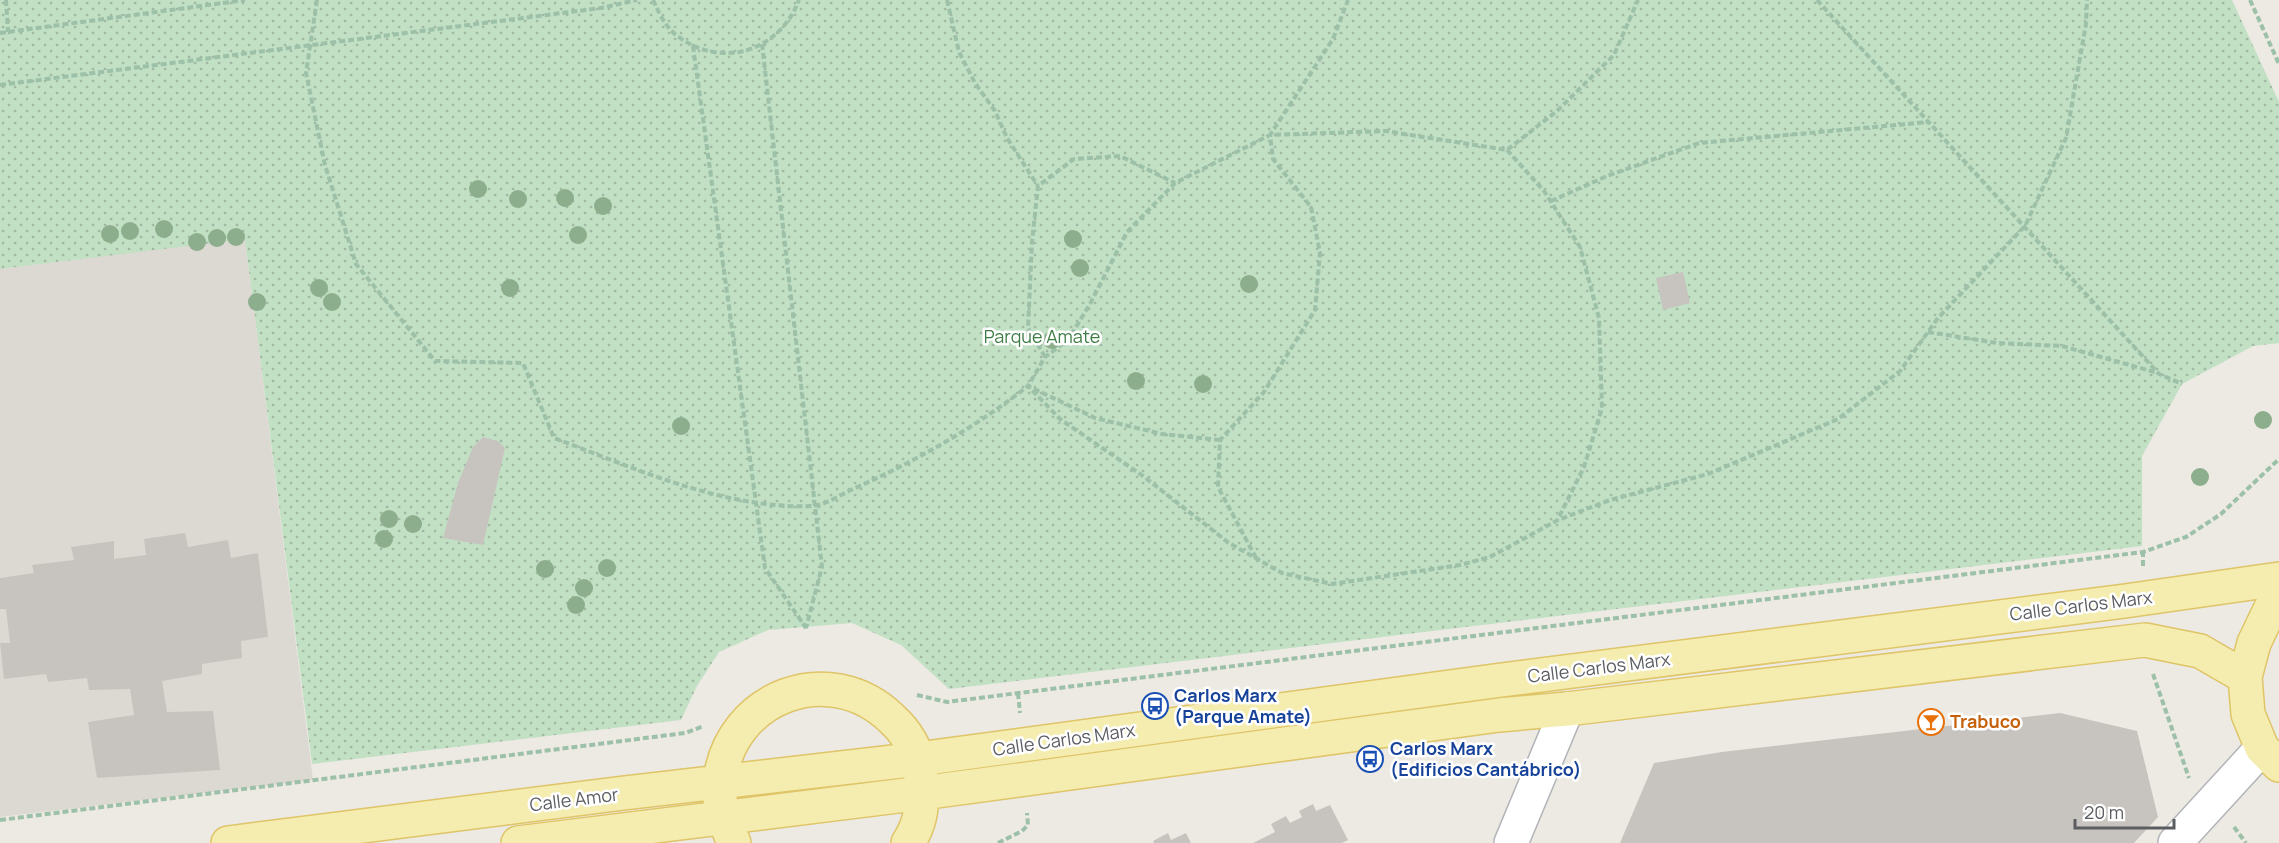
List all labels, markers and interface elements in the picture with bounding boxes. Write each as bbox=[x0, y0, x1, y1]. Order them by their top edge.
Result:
park label: Parque Amate bbox=[984, 324, 1100, 348]
street label: Calle Carlos Marx bbox=[2008, 584, 2154, 626]
street label: Calle Carlos Marx bbox=[1526, 646, 1672, 688]
place label: Carlos Marx (Parque Amate) bbox=[1174, 683, 1312, 728]
bus stop icon: Carlos Marx (Parque Amate) bbox=[1140, 691, 1170, 721]
bar icon: Trabuco bbox=[1916, 707, 1946, 737]
place label: Trabuco bbox=[1950, 709, 2021, 733]
street label: Calle Carlos Marx bbox=[991, 717, 1137, 761]
place label: Carlos Marx (Edificios Cantábrico) bbox=[1390, 736, 1581, 781]
bus stop icon: Carlos Marx (Edificios Cantábrico) bbox=[1355, 744, 1385, 774]
street label: Calle Amor bbox=[528, 782, 620, 816]
scale bar bbox=[2075, 792, 2174, 830]
text: 20 m bbox=[2084, 800, 2124, 824]

